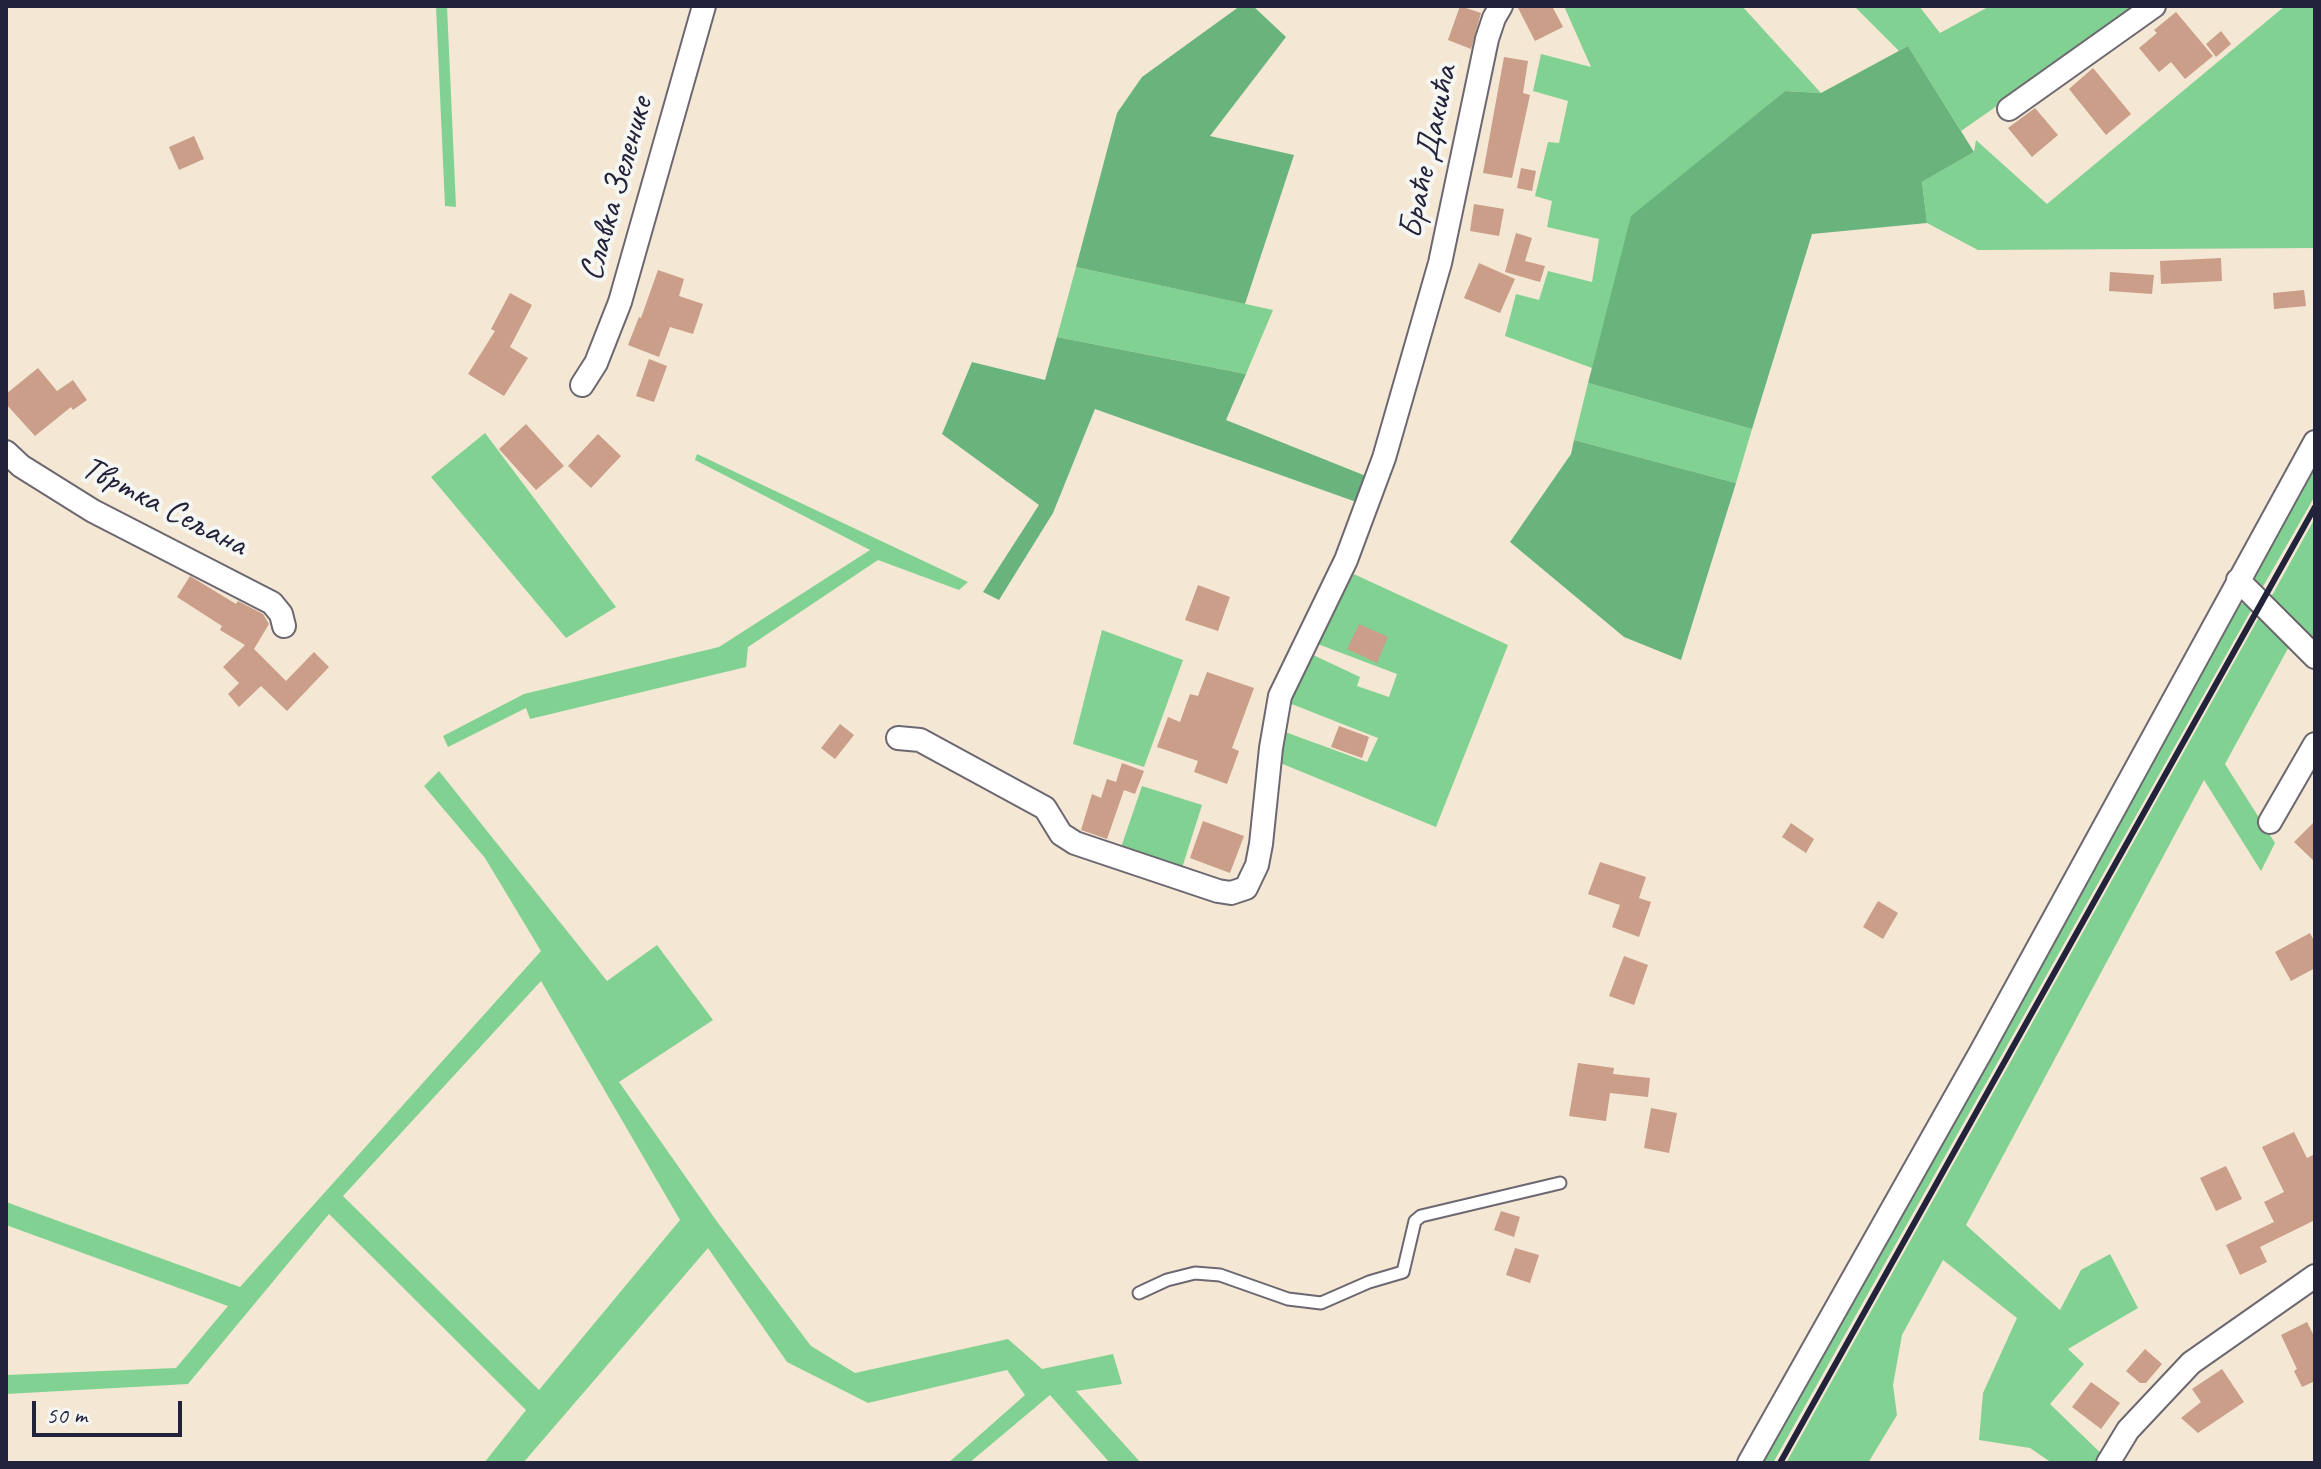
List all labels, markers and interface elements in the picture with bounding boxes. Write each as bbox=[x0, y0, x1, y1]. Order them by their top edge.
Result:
street label: Браће Дакића bbox=[1391, 62, 1467, 242]
street label: Славка Зеленике bbox=[571, 93, 663, 285]
street label: Твртка Сељана bbox=[75, 448, 253, 566]
scale bar bbox=[36, 1385, 186, 1435]
text: 50 m bbox=[46, 1400, 87, 1430]

